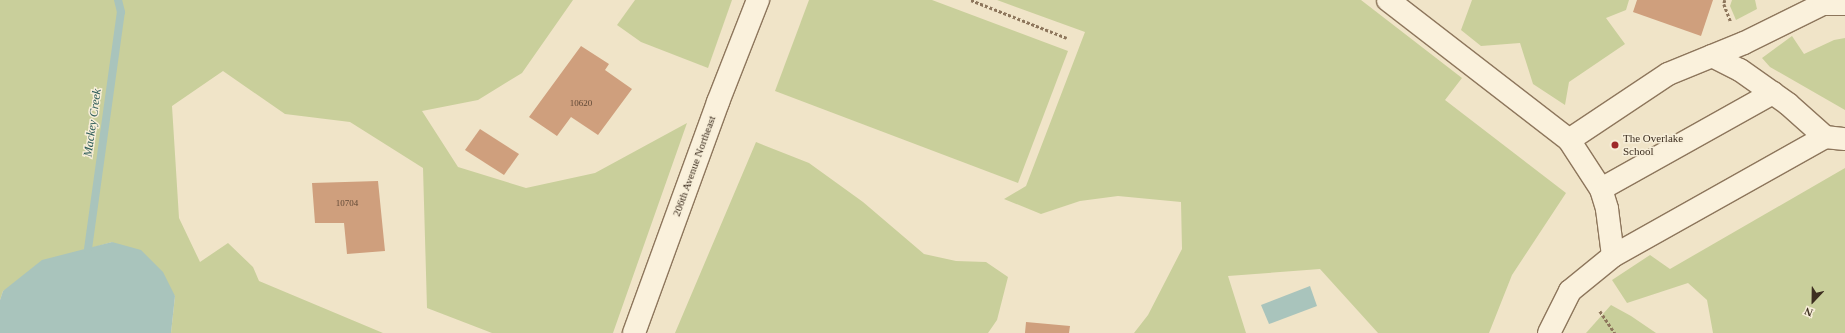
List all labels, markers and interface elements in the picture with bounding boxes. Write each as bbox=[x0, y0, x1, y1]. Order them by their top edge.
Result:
water label: Mackey Creek bbox=[81, 88, 105, 158]
house number: 10620 bbox=[570, 98, 592, 108]
street label: 206th Avenue Northeast bbox=[670, 114, 718, 218]
place label: The Overlake School bbox=[1623, 132, 1683, 158]
marker: The Overlake School bbox=[1610, 140, 1620, 150]
house number: 10704 bbox=[336, 198, 358, 208]
north arrow bbox=[1793, 281, 1833, 321]
text: N bbox=[1803, 305, 1814, 319]

